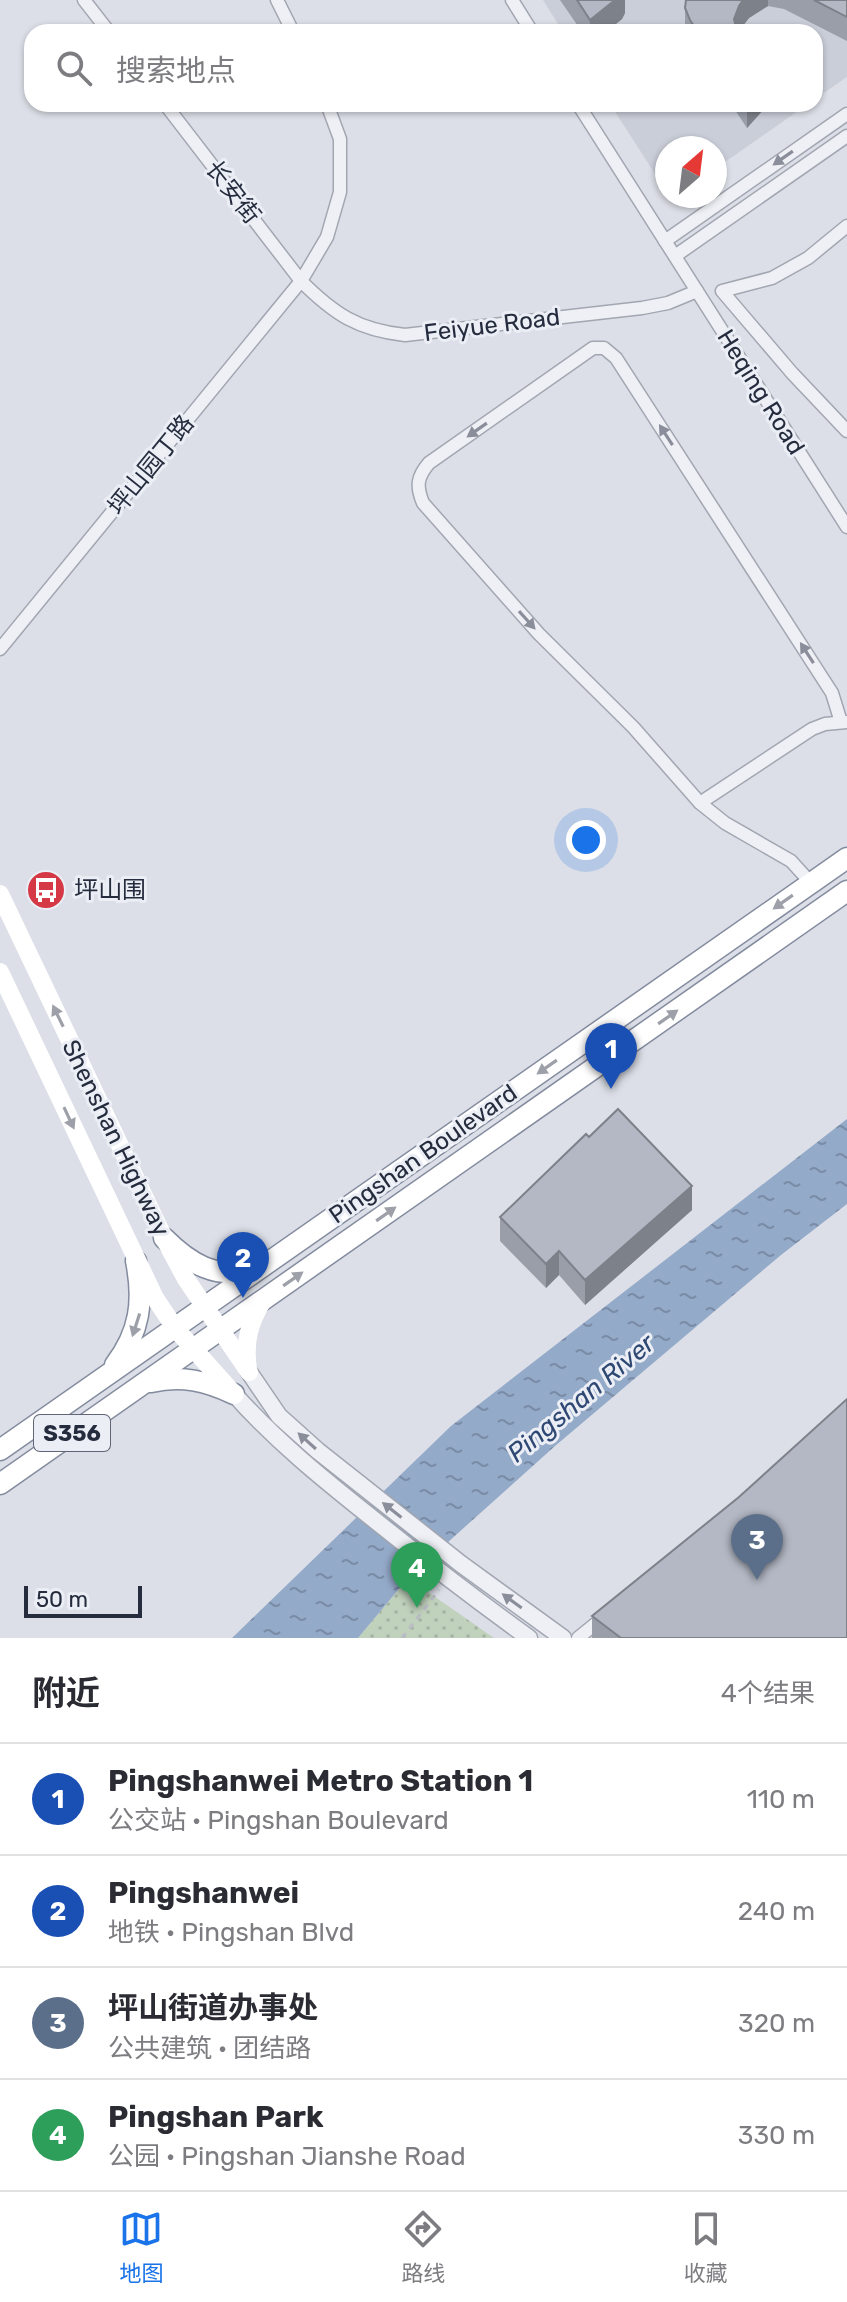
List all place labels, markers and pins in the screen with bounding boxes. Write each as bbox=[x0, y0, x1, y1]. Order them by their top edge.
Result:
bus stop icon: 坪山围 bbox=[25, 869, 67, 911]
place label: 坪山围 bbox=[74, 876, 146, 904]
pin: 1 bbox=[585, 1023, 637, 1089]
pin: 2 bbox=[217, 1232, 269, 1298]
pin: 3 bbox=[731, 1514, 783, 1580]
pin: 4 bbox=[391, 1542, 443, 1608]

